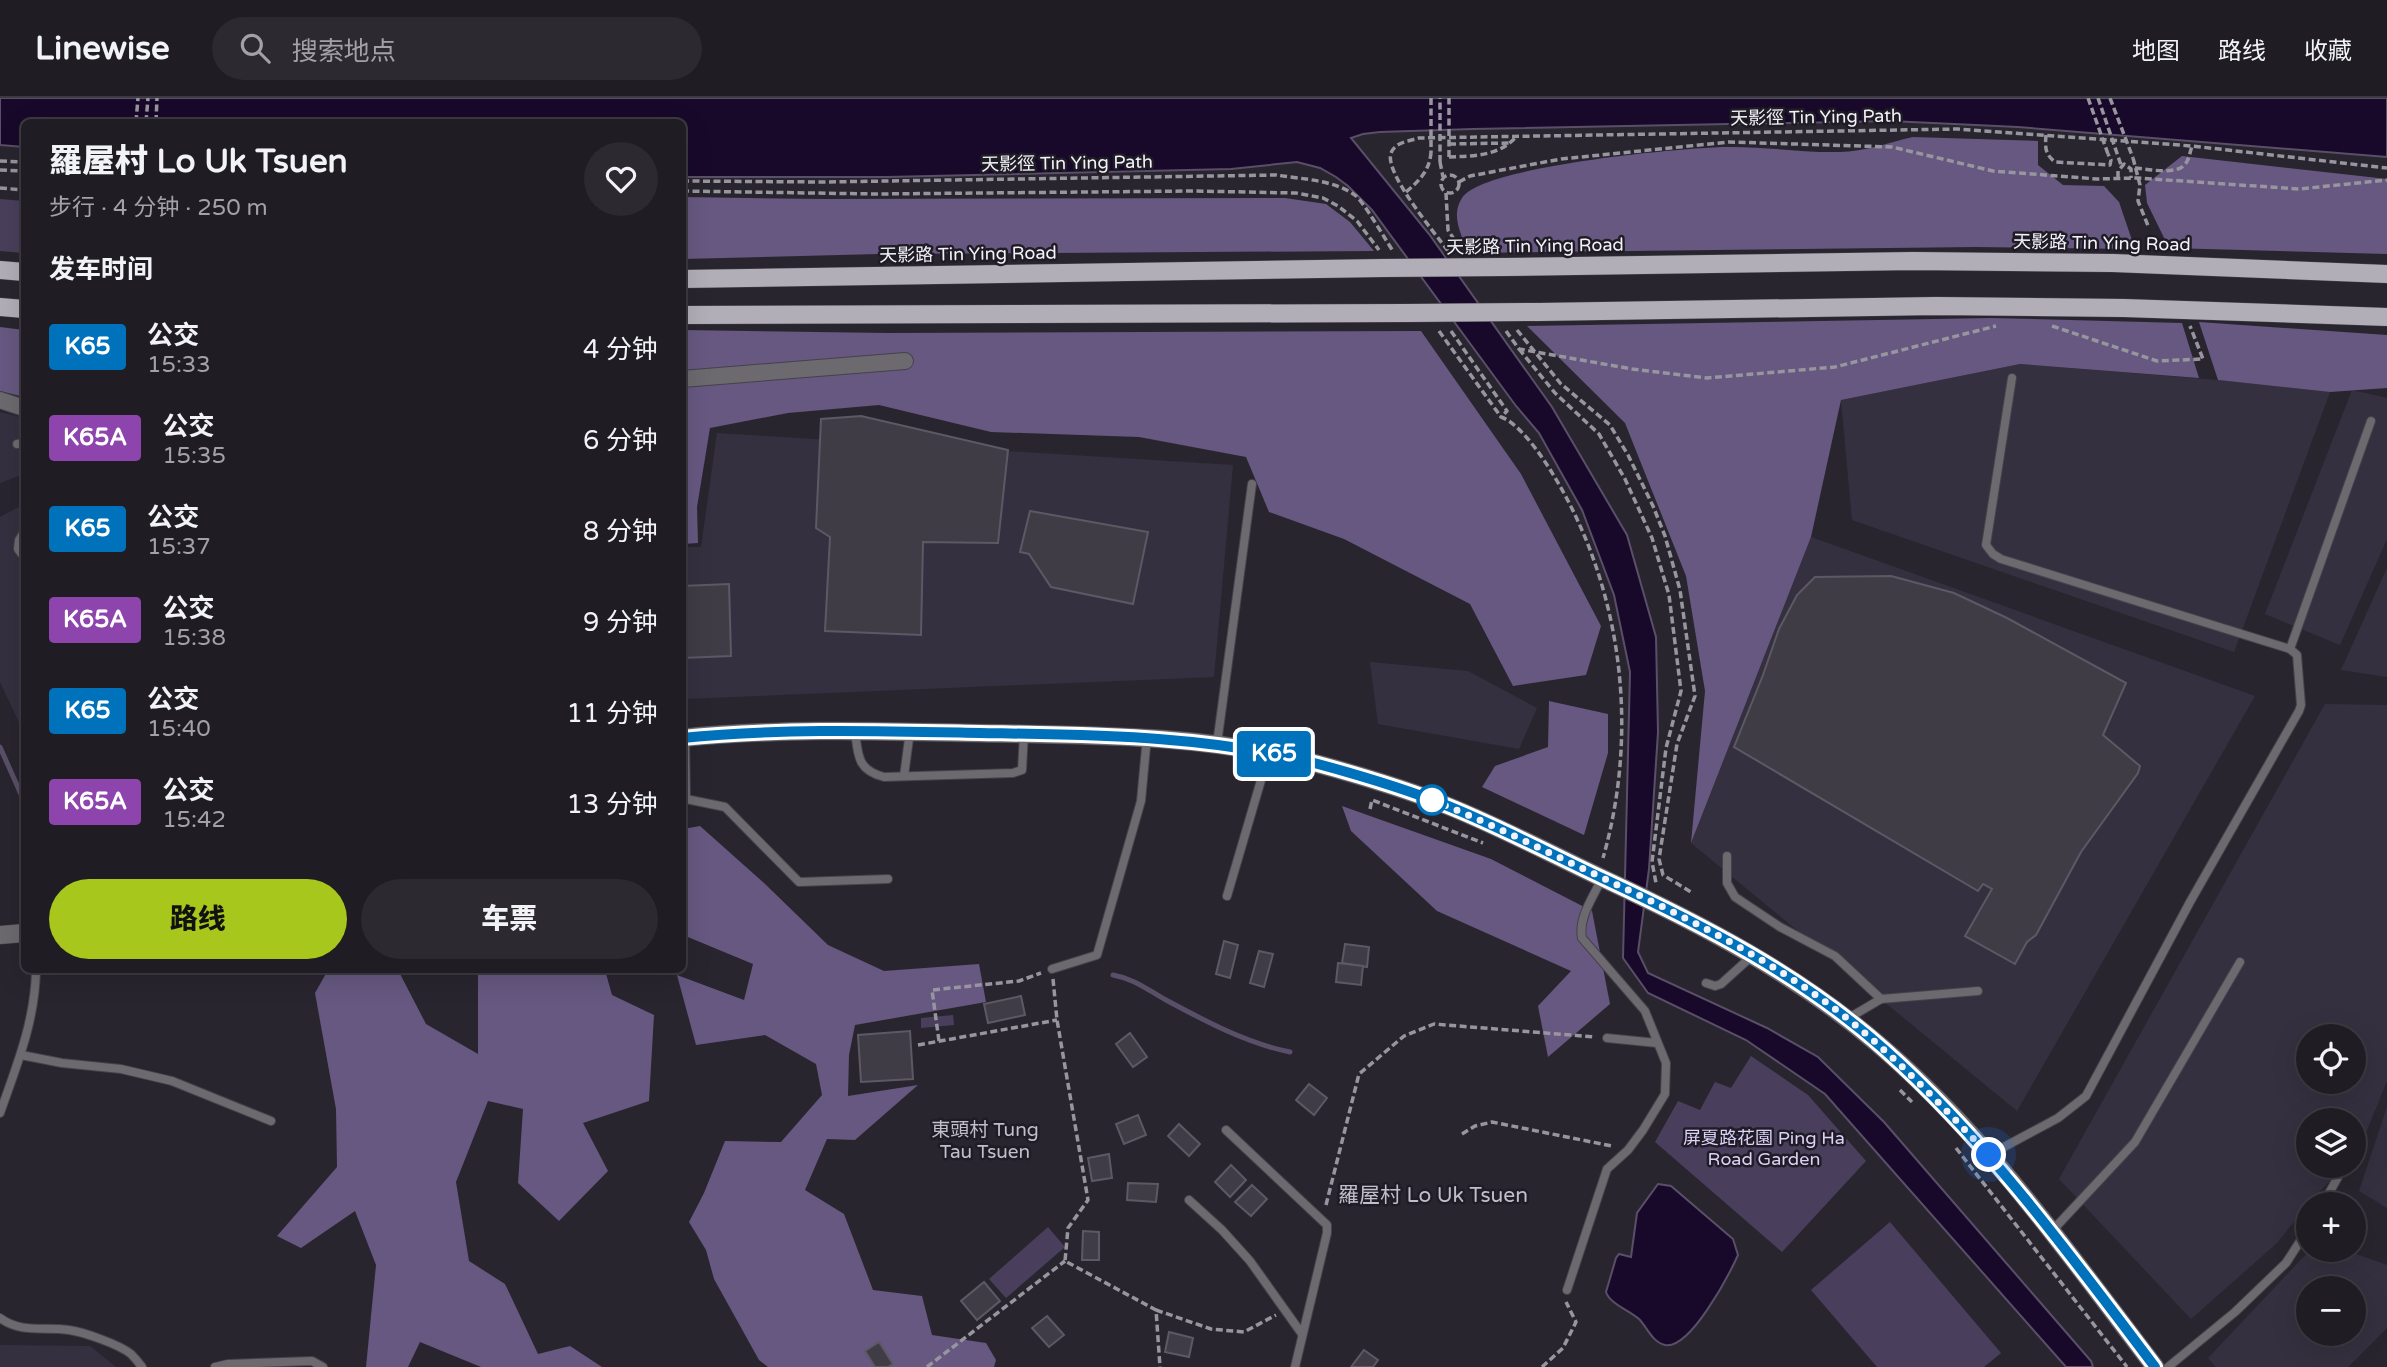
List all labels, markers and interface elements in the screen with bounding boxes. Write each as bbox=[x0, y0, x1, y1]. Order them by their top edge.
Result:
search box bbox=[212, 17, 702, 80]
text: Linewise bbox=[35, 29, 170, 68]
icon: search bbox=[236, 29, 274, 67]
text: 搜索地点 bbox=[292, 36, 396, 67]
text: 地图 bbox=[2132, 37, 2180, 66]
text: 路线 bbox=[2218, 37, 2266, 66]
text: 收藏 bbox=[2304, 37, 2352, 66]
street label: 天影徑 Tin Ying Path bbox=[1730, 105, 1902, 129]
text: 羅屋村 Lo Uk Tsuen bbox=[49, 142, 348, 181]
button: heart bbox=[584, 142, 658, 216]
street label: 天影徑 Tin Ying Path bbox=[981, 151, 1153, 175]
text: 步行 · 4 分钟 · 250 m bbox=[49, 194, 268, 222]
street label: 天影路 Tin Ying Road bbox=[2013, 230, 2191, 256]
street label: 天影路 Tin Ying Road bbox=[1446, 233, 1624, 259]
street label: 天影路 Tin Ying Road bbox=[879, 241, 1057, 267]
text: 发车时间 bbox=[49, 254, 153, 285]
text: 公交 bbox=[147, 320, 199, 351]
text: K65 bbox=[64, 332, 111, 361]
text: 4 分钟 bbox=[583, 334, 658, 365]
text: 15:33 bbox=[147, 351, 211, 379]
text: 公交 bbox=[162, 411, 214, 442]
text: K65A bbox=[63, 423, 127, 452]
text: 6 分钟 bbox=[583, 425, 658, 456]
text: 15:35 bbox=[162, 442, 226, 470]
text: 公交 bbox=[147, 502, 199, 533]
text: K65 bbox=[64, 514, 111, 543]
text: 8 分钟 bbox=[583, 516, 658, 547]
text: 15:37 bbox=[147, 533, 211, 561]
text: 公交 bbox=[162, 593, 214, 624]
text: K65A bbox=[63, 605, 127, 634]
text: 9 分钟 bbox=[583, 607, 658, 638]
text: 15:38 bbox=[162, 624, 226, 652]
text: 公交 bbox=[147, 684, 199, 715]
text: K65 bbox=[64, 696, 111, 725]
text: 11 分钟 bbox=[567, 698, 658, 729]
text: 15:40 bbox=[147, 715, 211, 743]
line badge: K65 bbox=[1234, 731, 1314, 777]
text: K65 bbox=[1251, 739, 1297, 768]
text: 公交 bbox=[162, 775, 214, 806]
unlabelled marker bbox=[1417, 785, 1447, 815]
text: K65A bbox=[63, 787, 127, 816]
text: 13 分钟 bbox=[567, 789, 658, 820]
text: 15:42 bbox=[162, 806, 226, 834]
button: 路线 bbox=[49, 879, 347, 959]
button: 车票 bbox=[361, 879, 658, 959]
map controls bbox=[2296, 1024, 2366, 1346]
button: locate bbox=[2296, 1024, 2366, 1094]
button: layers bbox=[2296, 1108, 2366, 1178]
district label: 東頭村 Tung Tau Tsuen bbox=[931, 1119, 1039, 1163]
park label: 屏夏路花園 Ping Ha Road Garden bbox=[1683, 1127, 1845, 1170]
your location bbox=[1971, 1137, 2006, 1172]
district label: 羅屋村 Lo Uk Tsuen bbox=[1338, 1183, 1528, 1208]
button: + bbox=[2296, 1192, 2366, 1262]
button: − bbox=[2296, 1276, 2366, 1346]

